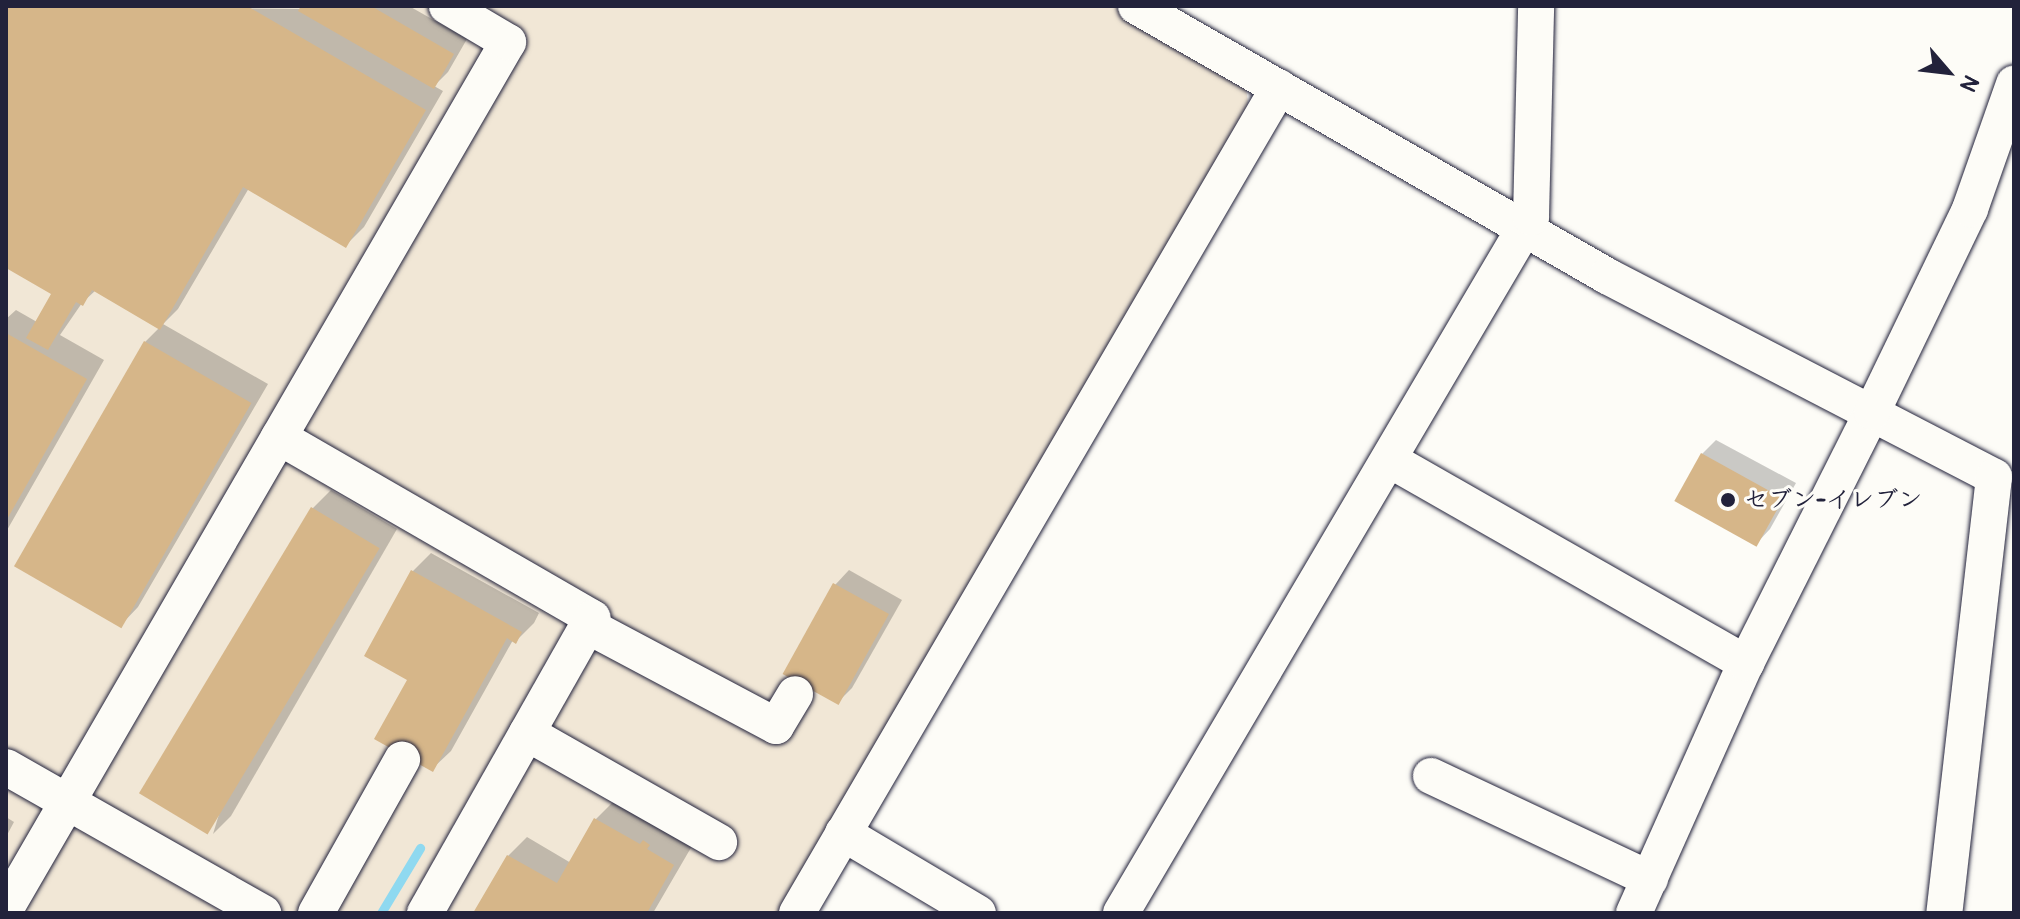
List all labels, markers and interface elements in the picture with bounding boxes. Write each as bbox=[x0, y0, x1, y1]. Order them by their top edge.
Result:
north arrow bbox=[1908, 32, 1988, 112]
text: N bbox=[1953, 70, 1985, 96]
place label: セブン-イレブン bbox=[1744, 486, 1922, 514]
marker: セブン-イレブン bbox=[1719, 491, 1737, 509]

